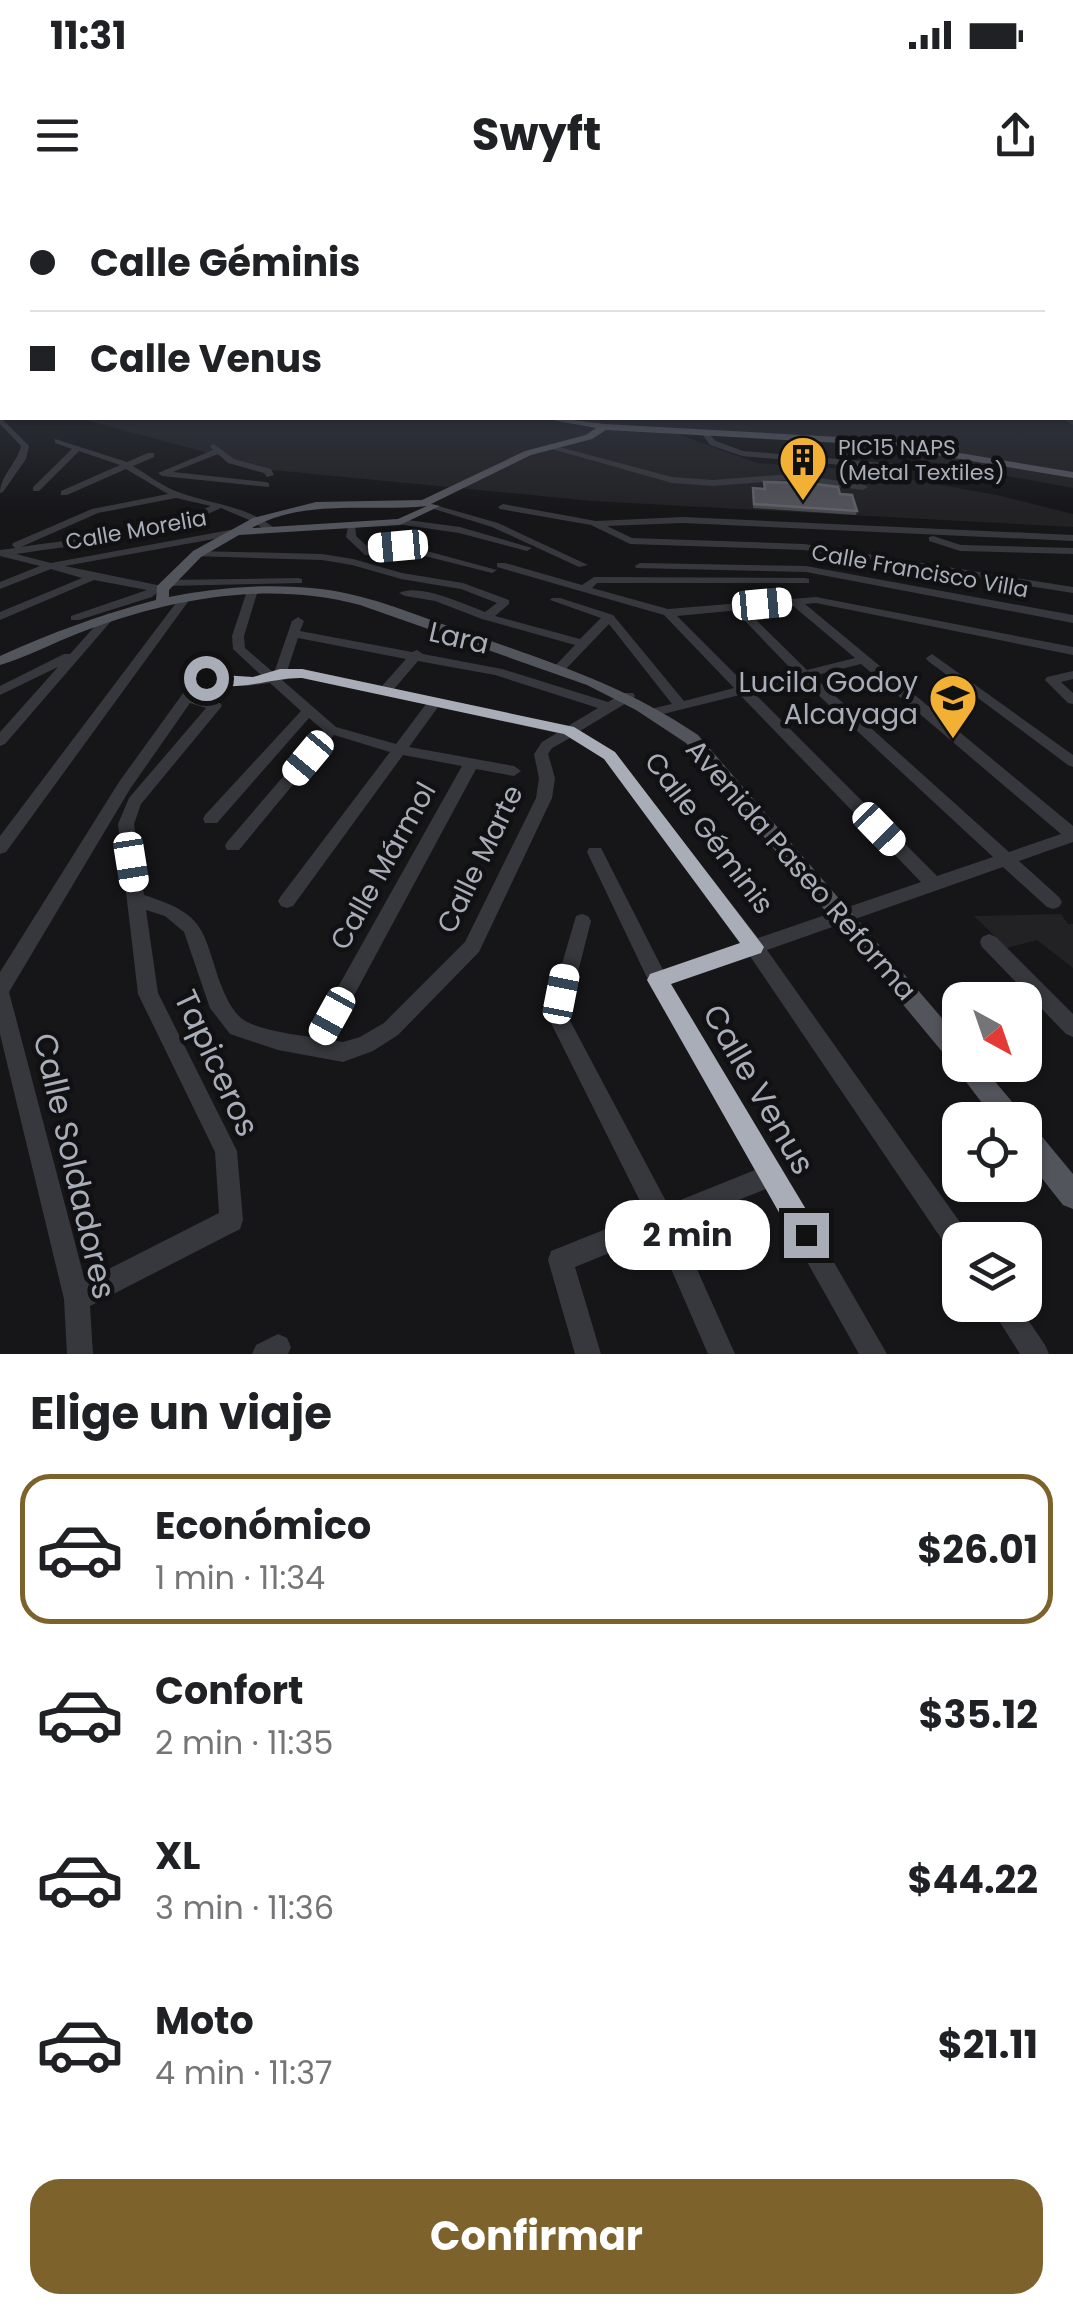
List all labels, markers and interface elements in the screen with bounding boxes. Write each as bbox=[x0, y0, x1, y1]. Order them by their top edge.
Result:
text: 11:31 bbox=[50, 9, 127, 62]
text: Swyft bbox=[472, 103, 601, 166]
icon: menu bbox=[30, 108, 85, 163]
icon: share bbox=[988, 108, 1043, 163]
text: Calle Géminis bbox=[90, 236, 361, 289]
text: Calle Venus bbox=[90, 332, 322, 385]
place label: PIC15 NAPS (Metal Textiles) bbox=[838, 432, 1005, 488]
building icon: PIC15 NAPS (Metal Textiles) bbox=[777, 434, 829, 502]
street label: Calle Morelia bbox=[63, 502, 209, 558]
car bbox=[367, 528, 429, 564]
street label: Calle Francisco Villa bbox=[809, 537, 1031, 605]
car bbox=[731, 586, 793, 622]
street label: Lara bbox=[425, 612, 493, 664]
route start bbox=[184, 656, 229, 701]
place label: Lucila Godoy Alcayaga bbox=[738, 663, 918, 734]
school or university icon: Lucila Godoy Alcayaga bbox=[927, 672, 979, 740]
car bbox=[277, 725, 339, 791]
street label: Avenida Paseo Reforma bbox=[677, 731, 925, 1009]
street label: Calle Géminis bbox=[635, 744, 783, 922]
street label: Calle Mármol bbox=[321, 775, 445, 957]
street label: Calle Marte bbox=[427, 778, 533, 940]
car bbox=[847, 797, 911, 861]
car bbox=[111, 830, 151, 894]
car bbox=[541, 962, 581, 1026]
street label: Tapiceros bbox=[163, 982, 271, 1144]
car bbox=[304, 982, 360, 1050]
north arrow bbox=[942, 982, 1042, 1082]
map controls bbox=[942, 982, 1042, 1322]
street label: Calle Venus bbox=[692, 996, 826, 1182]
street label: Calle Soldadores bbox=[23, 1029, 127, 1303]
button: locate bbox=[942, 1102, 1042, 1202]
callout: 2 min bbox=[606, 1200, 771, 1270]
text: 2 min bbox=[643, 1212, 732, 1257]
route end bbox=[784, 1213, 829, 1258]
button: layers bbox=[942, 1222, 1042, 1322]
text: Elige un viaje bbox=[30, 1382, 332, 1445]
text: Económico bbox=[155, 1499, 371, 1552]
icon: car bbox=[35, 1504, 125, 1594]
text: $26.01 bbox=[917, 1523, 1038, 1576]
text: 1 min · 11:34 bbox=[155, 1555, 325, 1600]
text: Confort bbox=[155, 1664, 303, 1717]
icon: car bbox=[35, 1669, 125, 1759]
text: $35.12 bbox=[919, 1688, 1038, 1741]
text: 2 min · 11:35 bbox=[155, 1720, 333, 1765]
text: XL bbox=[155, 1829, 200, 1882]
icon: car bbox=[35, 1834, 125, 1924]
text: $44.22 bbox=[907, 1853, 1038, 1906]
text: 3 min · 11:36 bbox=[155, 1885, 334, 1930]
text: Moto bbox=[155, 1994, 254, 2047]
icon: car bbox=[35, 1999, 125, 2089]
text: $21.11 bbox=[938, 2018, 1038, 2071]
text: 4 min · 11:37 bbox=[155, 2050, 332, 2095]
button: Confirmar bbox=[30, 2179, 1043, 2294]

